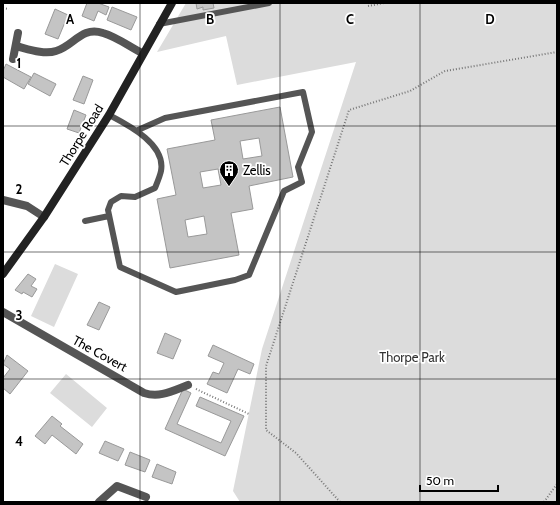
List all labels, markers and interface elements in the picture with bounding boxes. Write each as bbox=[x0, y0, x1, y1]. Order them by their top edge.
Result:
text: A bbox=[66, 11, 75, 27]
text: B bbox=[206, 11, 214, 27]
text: C bbox=[346, 11, 354, 27]
text: D bbox=[485, 11, 495, 27]
text: 1 bbox=[17, 55, 21, 71]
street label: Thorpe Road bbox=[56, 101, 106, 169]
building icon: Zellis bbox=[218, 159, 240, 187]
place label: Zellis bbox=[243, 162, 271, 178]
text: 2 bbox=[16, 181, 23, 197]
text: 3 bbox=[15, 307, 23, 323]
street label: The Covert bbox=[70, 332, 131, 375]
park label: Thorpe Park bbox=[379, 349, 445, 365]
text: 4 bbox=[15, 433, 23, 449]
scale bar bbox=[420, 467, 498, 493]
text: 50 m bbox=[426, 473, 454, 488]

